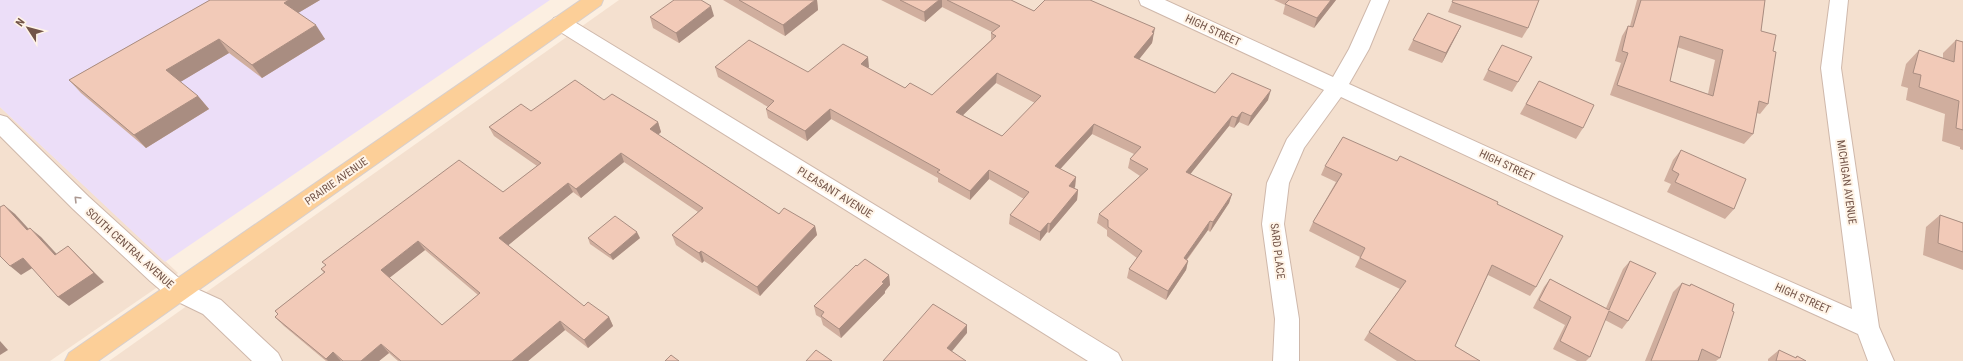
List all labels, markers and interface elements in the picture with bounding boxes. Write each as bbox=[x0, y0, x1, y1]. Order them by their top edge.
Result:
north arrow bbox=[8, 8, 48, 48]
street label: HIGH STREET bbox=[1183, 12, 1243, 49]
text: N bbox=[13, 16, 28, 29]
street label: MICHIGAN AVENUE bbox=[1834, 139, 1859, 226]
street label: HIGH STREET bbox=[1477, 147, 1537, 184]
street label: PRAIRIE AVENUE bbox=[302, 155, 371, 208]
street label: PLEASANT AVENUE bbox=[795, 164, 875, 221]
one-way arrow bbox=[74, 196, 82, 204]
street label: SOUTH CENTRAL AVENUE bbox=[83, 206, 177, 292]
street label: SARD PLACE bbox=[1268, 222, 1287, 280]
street label: HIGH STREET bbox=[1773, 280, 1833, 317]

